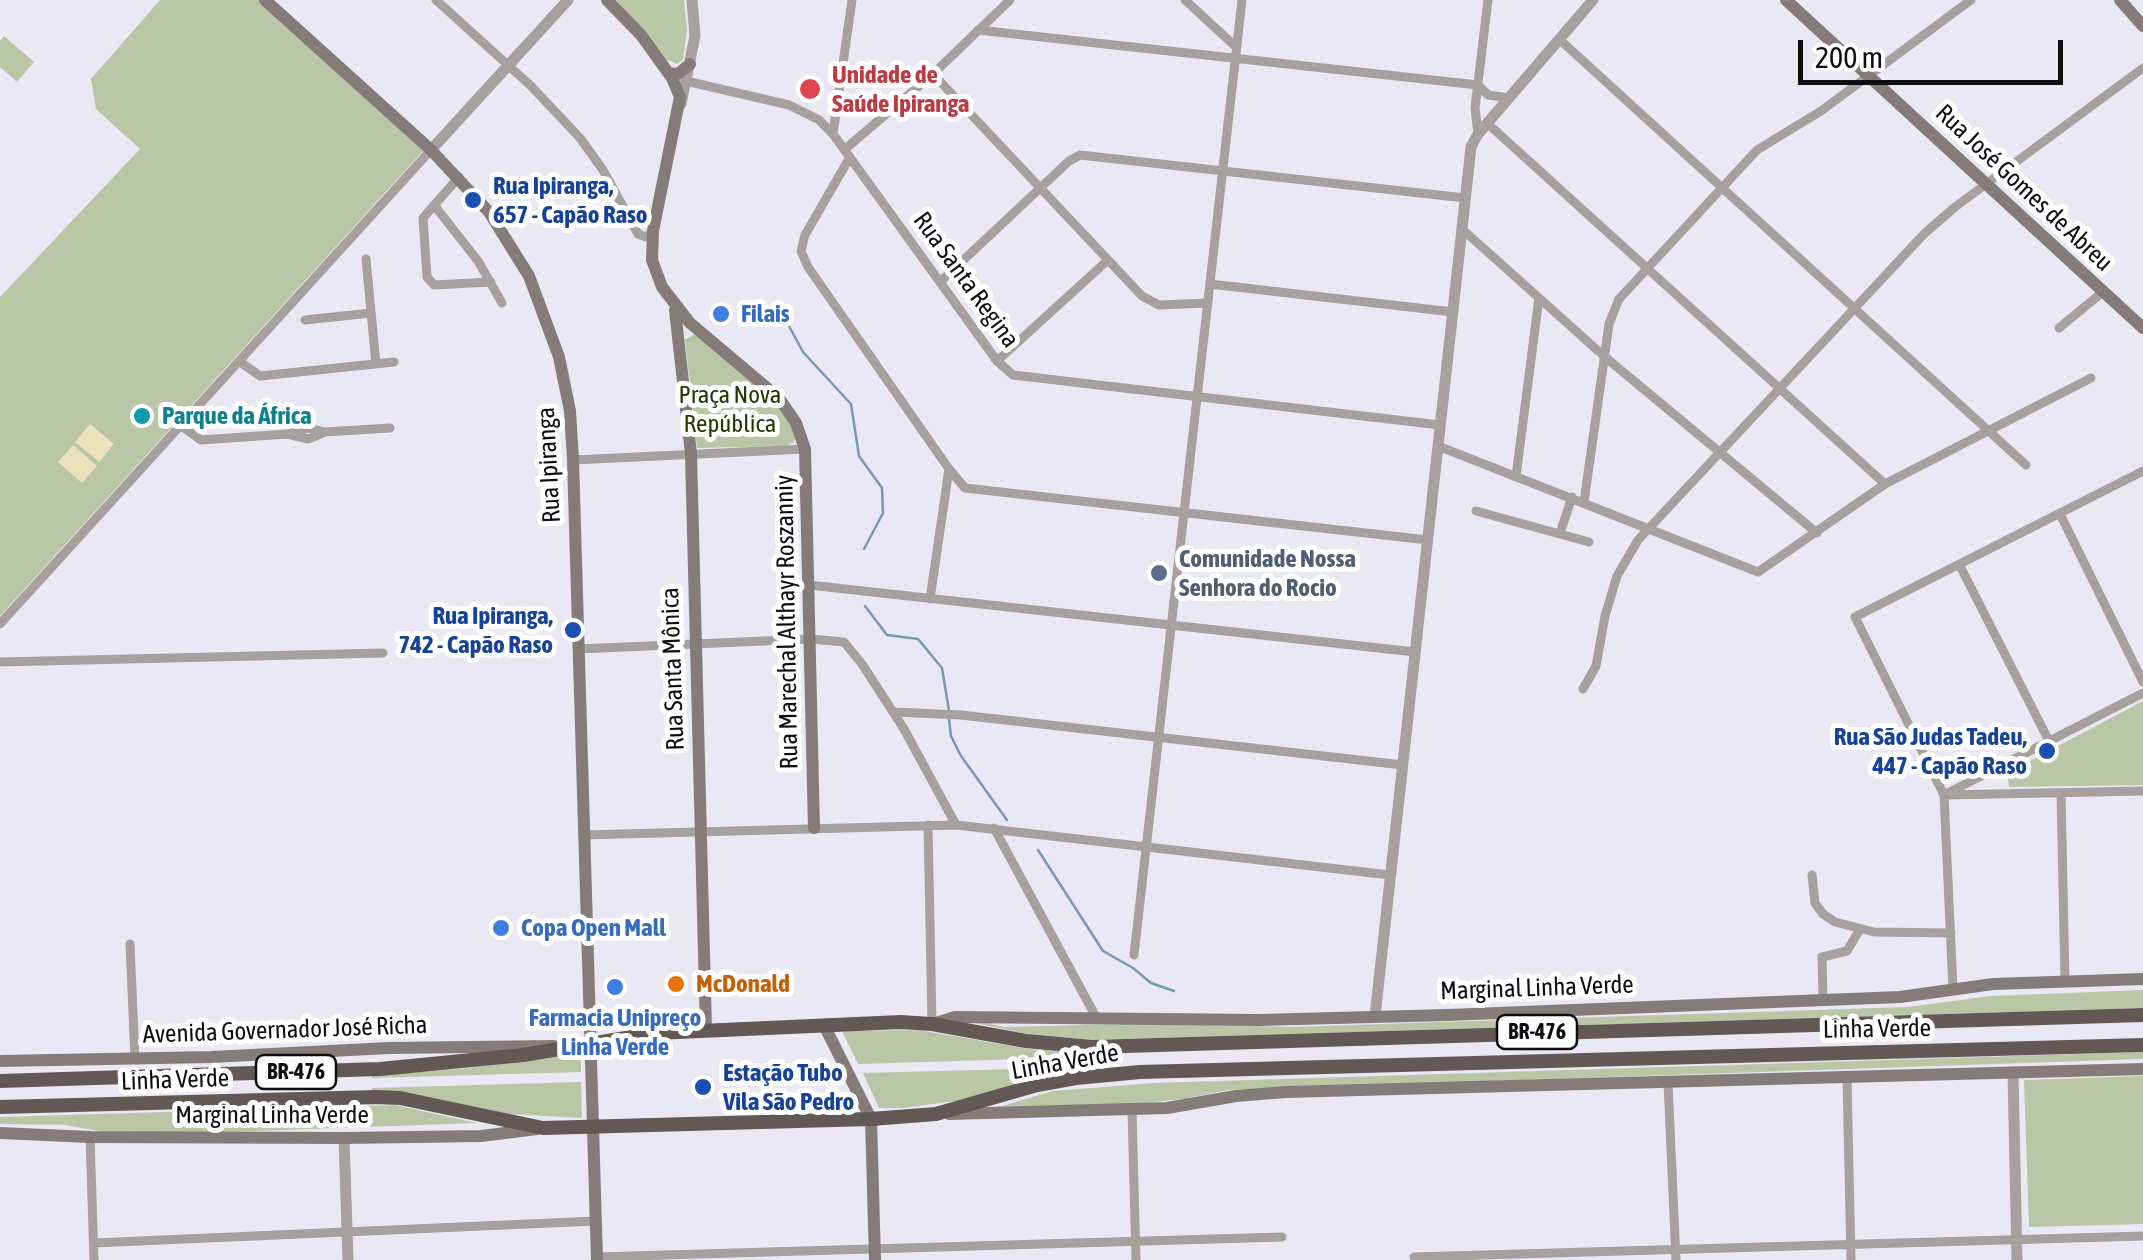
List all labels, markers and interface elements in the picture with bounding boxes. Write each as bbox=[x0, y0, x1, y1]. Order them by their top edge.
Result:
scale bar bbox=[1803, 20, 2068, 82]
text: 200 m bbox=[1815, 40, 1883, 74]
place label: Unidade de Saúde Ipiranga bbox=[832, 60, 969, 119]
marker: Unidade de Saúde Ipiranga bbox=[797, 76, 823, 102]
street label: Rua José Gomes de Abreu bbox=[1929, 98, 2119, 278]
place label: Rua Ipiranga, 657 - Capão Raso bbox=[493, 171, 648, 230]
marker: Rua Ipiranga, 657 - Capão Raso bbox=[462, 189, 484, 211]
street label: Rua Santa Regina bbox=[907, 206, 1025, 354]
place label: Filais bbox=[741, 299, 790, 329]
marker: Filais bbox=[710, 303, 732, 325]
park label: Praça Nova República bbox=[679, 380, 781, 439]
place label: Parque da África bbox=[162, 401, 311, 431]
marker: Parque da África bbox=[131, 405, 153, 427]
street label: Rua Ipiranga bbox=[531, 406, 567, 524]
street label: Rua Marechal Althayr Roszanniy bbox=[769, 474, 805, 770]
place label: Comunidade Nossa Senhora do Rocio bbox=[1179, 544, 1356, 603]
marker: Comunidade Nossa Senhora do Rocio bbox=[1148, 562, 1170, 584]
street label: Rua Santa Mônica bbox=[655, 587, 691, 751]
place label: Rua Ipiranga, 742 - Capão Raso bbox=[398, 601, 553, 660]
marker: Rua Ipiranga, 742 - Capão Raso bbox=[562, 619, 584, 641]
place label: Rua São Judas Tadeu, 447 - Capão Raso bbox=[1834, 722, 2027, 781]
marker: Rua São Judas Tadeu, 447 - Capão Raso bbox=[2036, 740, 2058, 762]
place label: Copa Open Mall bbox=[521, 913, 666, 943]
marker: Copa Open Mall bbox=[490, 917, 512, 939]
place label: McDonald bbox=[696, 969, 790, 999]
street label: Marginal Linha Verde bbox=[1440, 970, 1634, 1006]
marker: McDonald bbox=[665, 973, 687, 995]
marker: Farmacia Unipreço Linha Verde bbox=[604, 976, 626, 998]
place label: Farmacia Unipreço Linha Verde bbox=[529, 1003, 701, 1062]
street label: Avenida Governador José Richa bbox=[142, 1010, 428, 1050]
street label: Linha Verde bbox=[1823, 1013, 1931, 1045]
road number: BR-476 bbox=[1497, 1015, 1577, 1049]
street label: Linha Verde bbox=[1009, 1038, 1121, 1086]
road number: BR-476 bbox=[256, 1055, 336, 1089]
place label: Estação Tubo Vila São Pedro bbox=[723, 1058, 854, 1117]
street label: Linha Verde bbox=[120, 1063, 230, 1097]
marker: Estação Tubo Vila São Pedro bbox=[692, 1076, 714, 1098]
street label: Marginal Linha Verde bbox=[175, 1100, 369, 1130]

